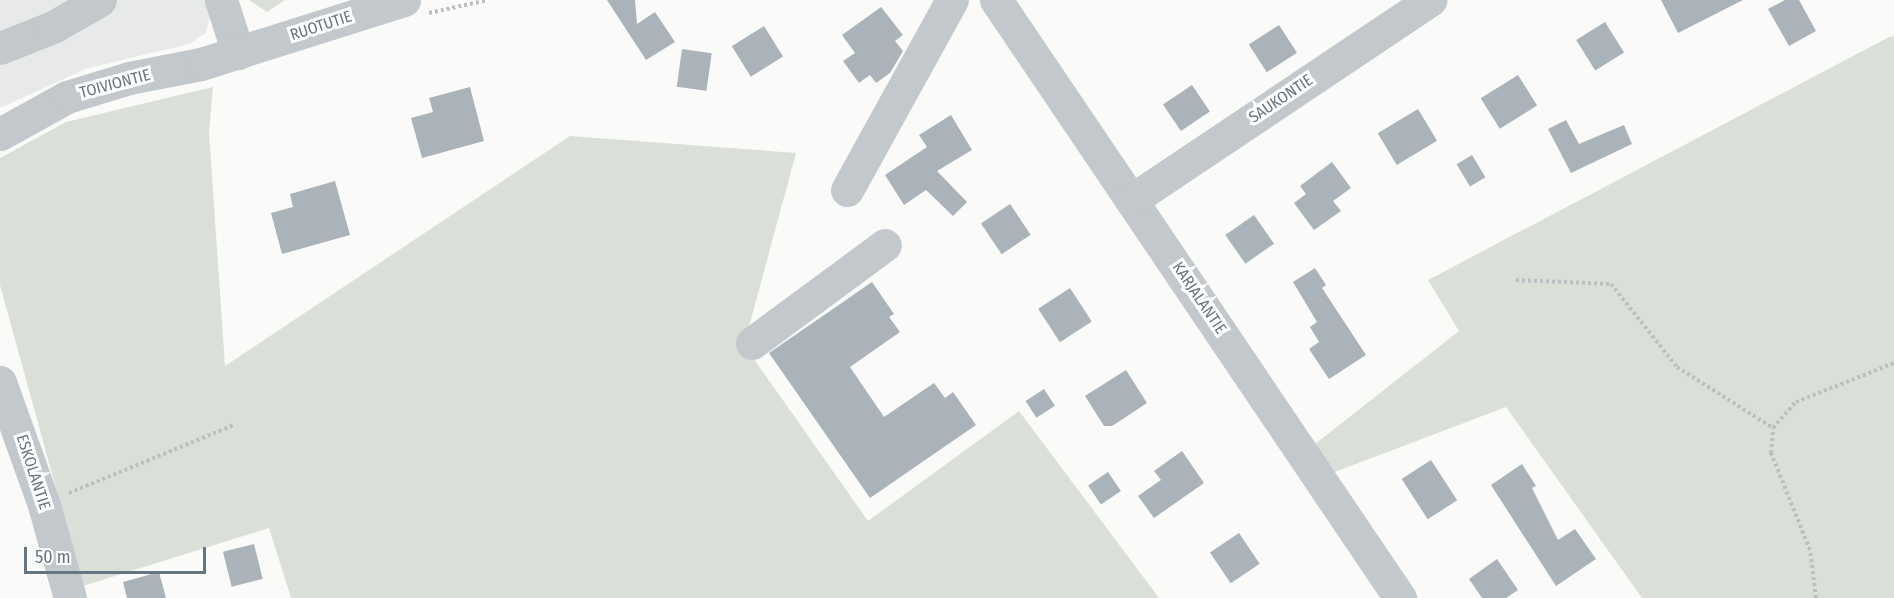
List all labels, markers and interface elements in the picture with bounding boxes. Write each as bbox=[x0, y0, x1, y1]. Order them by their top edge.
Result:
street label: RUOTUTIE bbox=[288, 7, 354, 45]
street label: TOIVIONTIE bbox=[78, 65, 152, 103]
street label: SAUKONTIE bbox=[1246, 71, 1316, 127]
street label: KARJALANTIE bbox=[1168, 258, 1230, 338]
street label: ESKOLANTIE bbox=[12, 432, 54, 512]
scale bar bbox=[27, 535, 208, 573]
text: 50 m bbox=[35, 546, 71, 568]

